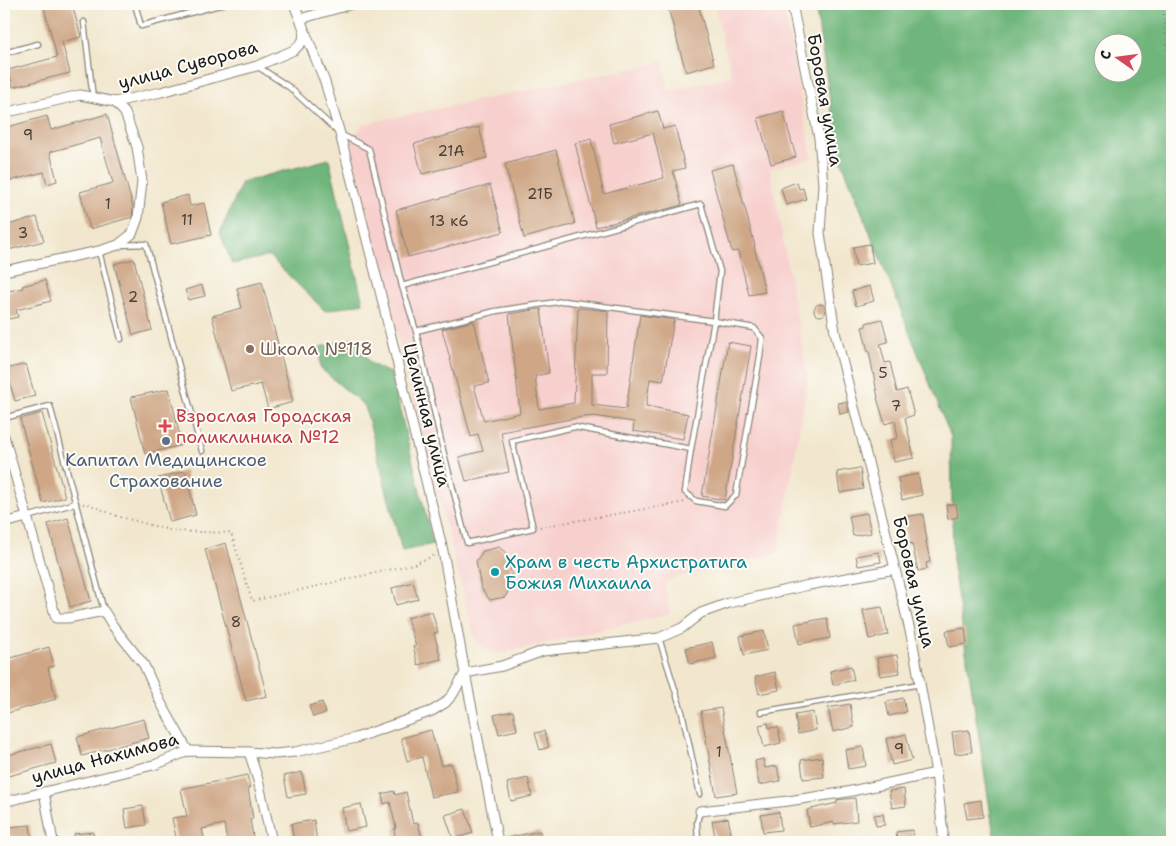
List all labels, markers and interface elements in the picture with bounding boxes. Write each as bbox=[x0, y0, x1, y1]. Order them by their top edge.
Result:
street label: Боровая улица bbox=[801, 32, 849, 168]
north arrow bbox=[1094, 32, 1144, 82]
street label: улица Суворова bbox=[116, 35, 260, 95]
text: С bbox=[1096, 49, 1115, 61]
house number: 9 bbox=[23, 125, 33, 145]
house number: 21А bbox=[438, 141, 465, 161]
house number: 21Б bbox=[527, 184, 553, 204]
house number: 1 bbox=[105, 194, 111, 214]
house number: 11 bbox=[181, 210, 193, 230]
house number: 13 к6 bbox=[429, 211, 469, 231]
house number: 3 bbox=[18, 223, 28, 243]
house number: 2 bbox=[128, 287, 138, 307]
place label: Школа №118 bbox=[260, 337, 373, 361]
street label: Целинная улица bbox=[398, 341, 456, 489]
marker: Школа №118 bbox=[244, 343, 256, 355]
house number: 5 bbox=[878, 363, 888, 383]
house number: 7 bbox=[891, 396, 901, 416]
place label: Взрослая Городская поликлиника №12 bbox=[176, 404, 352, 449]
marker: Взрослая Городская поликлиника №12 bbox=[158, 419, 172, 433]
marker: Капитал Медицинское Страхование bbox=[160, 435, 172, 447]
place label: Капитал Медицинское Страхование bbox=[65, 448, 267, 493]
street label: Боровая улица bbox=[887, 514, 941, 650]
place label: Храм в честь Архистратига Божия Михаила bbox=[505, 550, 747, 595]
marker: Храм в честь Архистратига Божия Михаила bbox=[489, 566, 501, 578]
house number: 8 bbox=[231, 612, 241, 632]
street label: улица Нахимова bbox=[29, 727, 181, 789]
house number: 9 bbox=[894, 739, 904, 759]
house number: 1 bbox=[716, 742, 722, 762]

